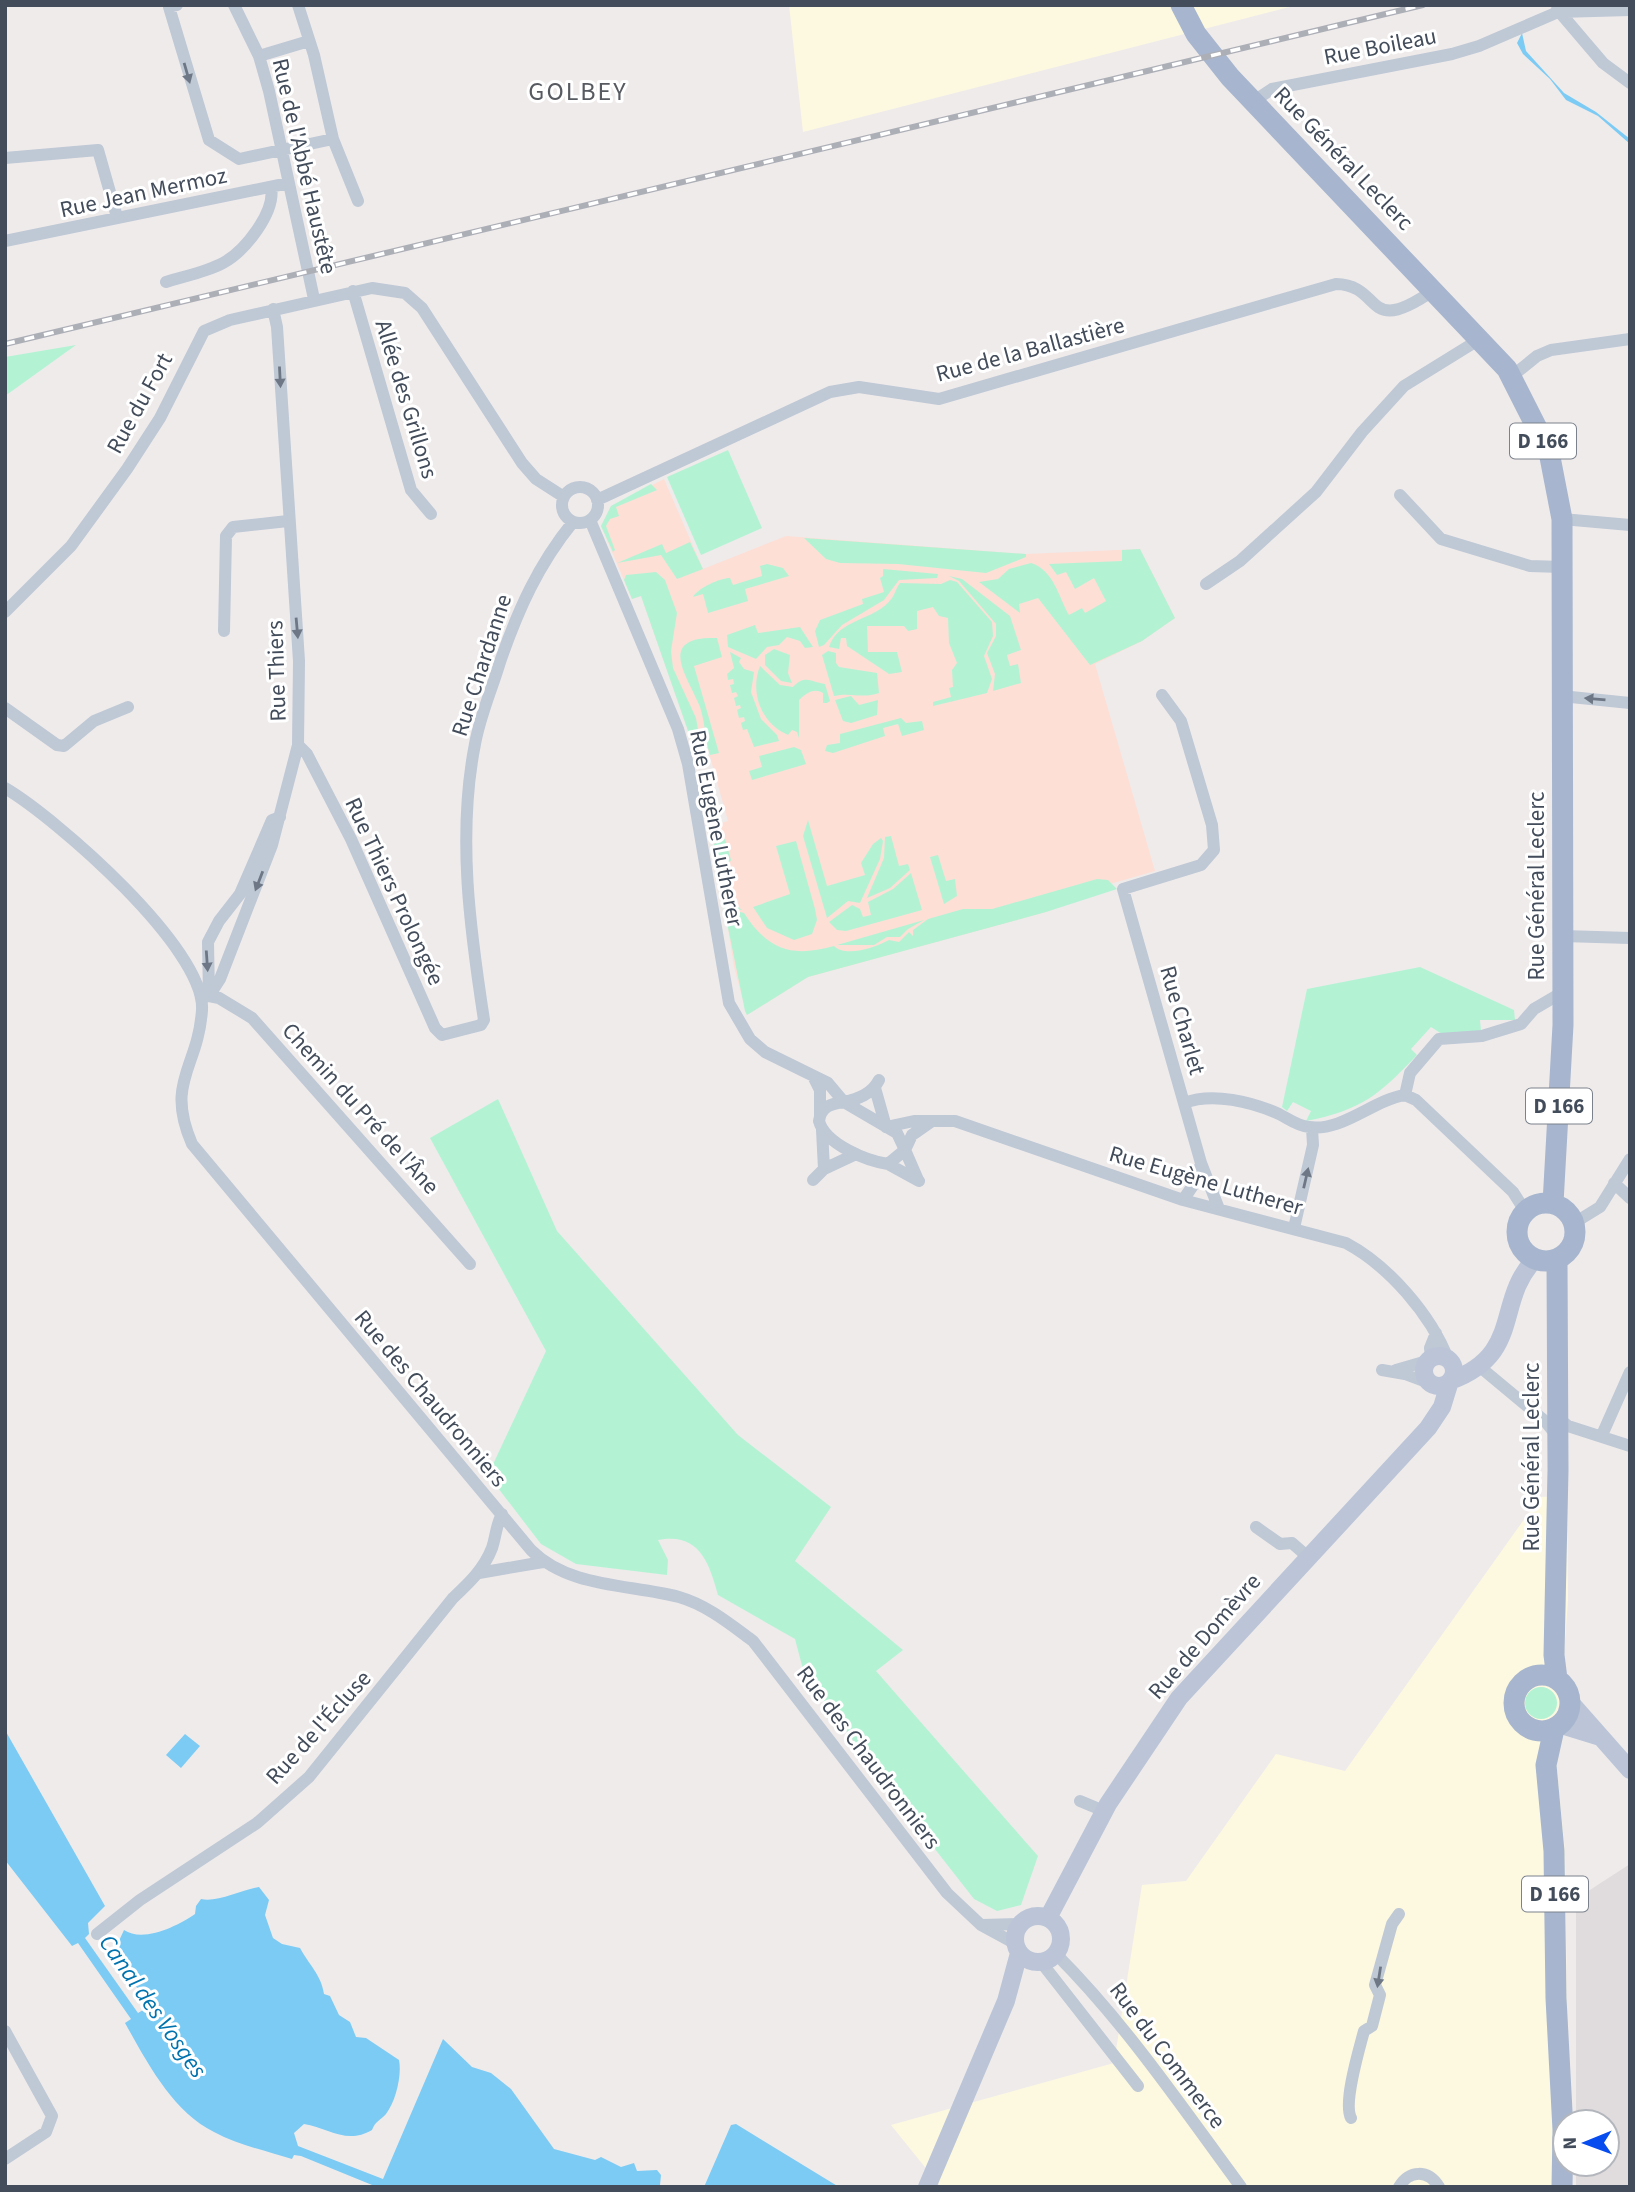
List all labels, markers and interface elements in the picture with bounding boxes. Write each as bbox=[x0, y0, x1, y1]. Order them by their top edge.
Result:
street label: Rue Boileau bbox=[1321, 19, 1439, 74]
street label: Rue de l'Abbé Haustête bbox=[264, 55, 345, 277]
one-way arrow bbox=[183, 63, 193, 84]
district label: GOLBEY bbox=[528, 73, 628, 110]
street label: Rue Général Leclerc bbox=[1266, 79, 1421, 238]
street label: Rue Jean Mermoz bbox=[57, 159, 230, 226]
street label: Rue de la Ballastière bbox=[932, 308, 1128, 391]
street label: Allée des Grillons bbox=[367, 316, 446, 483]
street label: Rue du Fort bbox=[98, 347, 181, 460]
one-way arrow bbox=[274, 366, 285, 388]
road number: D 166 bbox=[1510, 424, 1576, 458]
street label: Rue Chardanne bbox=[443, 590, 520, 740]
one-way arrow bbox=[292, 617, 303, 639]
street label: Rue Thiers bbox=[258, 620, 295, 722]
one-way arrow bbox=[1584, 693, 1606, 704]
street label: Rue Eugène Lutherer bbox=[681, 727, 752, 930]
street label: Rue Général Leclerc bbox=[1520, 791, 1553, 981]
street label: Rue Thiers Prolongée bbox=[337, 792, 453, 991]
one-way arrow bbox=[253, 871, 264, 892]
one-way arrow bbox=[202, 950, 213, 972]
street label: Rue Charlet bbox=[1151, 962, 1214, 1079]
street label: Chemin du Pré de l'Âne bbox=[274, 1015, 447, 1202]
road number: D 166 bbox=[1526, 1088, 1592, 1124]
street label: Rue Eugène Lutherer bbox=[1105, 1137, 1307, 1224]
one-way arrow bbox=[1301, 1167, 1312, 1189]
street label: Rue des Chaudronniers bbox=[346, 1302, 515, 1494]
street label: Rue Général Leclerc bbox=[1515, 1362, 1548, 1552]
street label: Rue de Domèvre bbox=[1140, 1566, 1268, 1707]
street label: Rue des Chaudronniers bbox=[788, 1659, 949, 1856]
street label: Rue de l'Écluse bbox=[258, 1663, 379, 1792]
road number: D 166 bbox=[1522, 1876, 1588, 1912]
water label: Canal des Vosges bbox=[90, 1927, 215, 2086]
one-way arrow bbox=[1373, 1966, 1384, 1988]
street label: Rue du Commerce bbox=[1102, 1975, 1234, 2135]
north arrow bbox=[1551, 2108, 1621, 2178]
text: N bbox=[1557, 2137, 1584, 2150]

